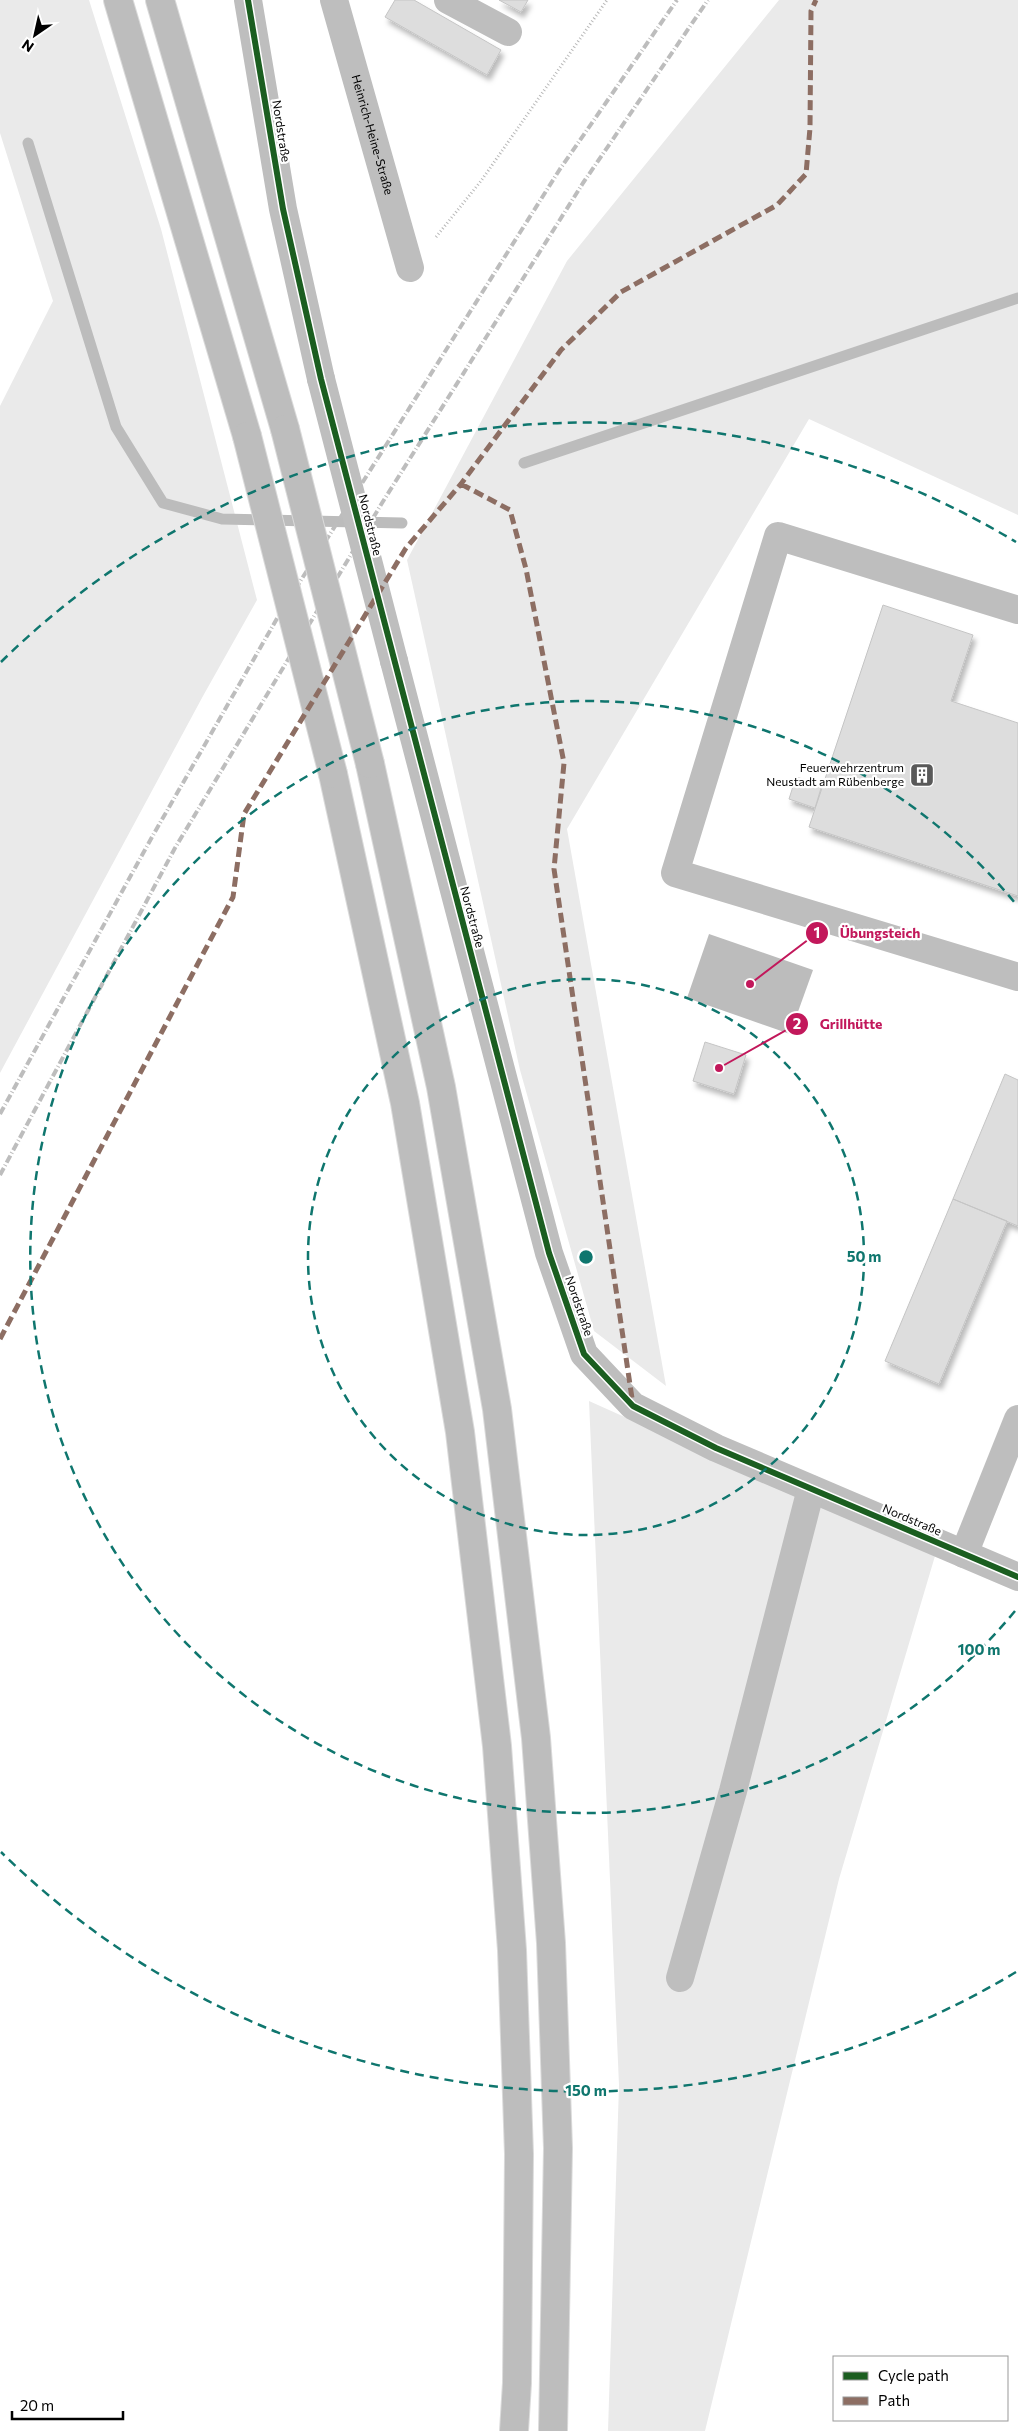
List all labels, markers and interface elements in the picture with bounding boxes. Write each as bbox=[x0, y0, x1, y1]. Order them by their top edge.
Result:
north arrow bbox=[10, 10, 60, 60]
text: N bbox=[18, 36, 37, 56]
street label: Heinrich-Heine-Straße bbox=[349, 73, 397, 196]
street label: Nordstraße bbox=[270, 99, 294, 163]
street label: Nordstraße bbox=[357, 493, 385, 557]
place label: Feuerwehrzentrum Neustadt am Rübenberge bbox=[766, 760, 904, 788]
building icon: Feuerwehrzentrum Neustadt am Rübenberge bbox=[909, 762, 935, 788]
street label: Nordstraße bbox=[458, 885, 488, 949]
callout: Übungsteich bbox=[805, 918, 931, 947]
text: 1 bbox=[814, 923, 820, 941]
text: Übungsteich bbox=[840, 924, 920, 941]
callout: Grillhütte bbox=[784, 1010, 892, 1039]
text: 2 bbox=[793, 1014, 801, 1032]
text: Grillhütte bbox=[820, 1015, 882, 1032]
text: 50 m bbox=[847, 1247, 881, 1265]
centre of rings bbox=[577, 1248, 595, 1266]
street label: Nordstraße bbox=[563, 1274, 597, 1338]
street label: Nordstraße bbox=[881, 1500, 944, 1538]
text: 100 m bbox=[958, 1640, 1000, 1658]
text: 150 m bbox=[565, 2081, 607, 2099]
legend bbox=[833, 2356, 1008, 2421]
text: Cycle path bbox=[878, 2366, 949, 2384]
scale bar bbox=[12, 2388, 124, 2420]
text: Path bbox=[878, 2391, 910, 2409]
text: 20 m bbox=[20, 2396, 54, 2414]

